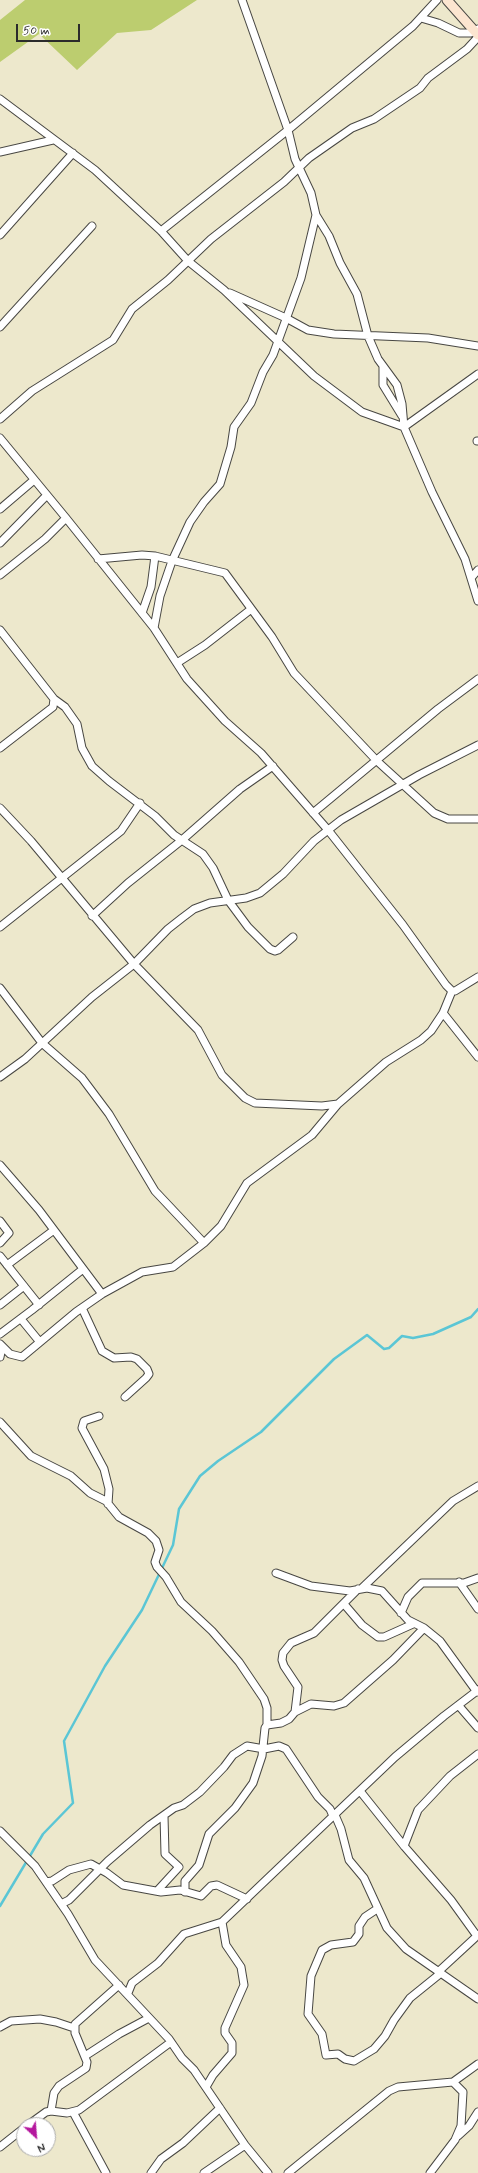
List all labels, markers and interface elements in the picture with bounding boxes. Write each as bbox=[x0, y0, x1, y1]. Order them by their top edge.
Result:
scale bar bbox=[18, 16, 82, 42]
text: 50 m bbox=[23, 23, 50, 39]
north arrow bbox=[16, 2117, 56, 2157]
text: N bbox=[34, 2139, 47, 2155]

